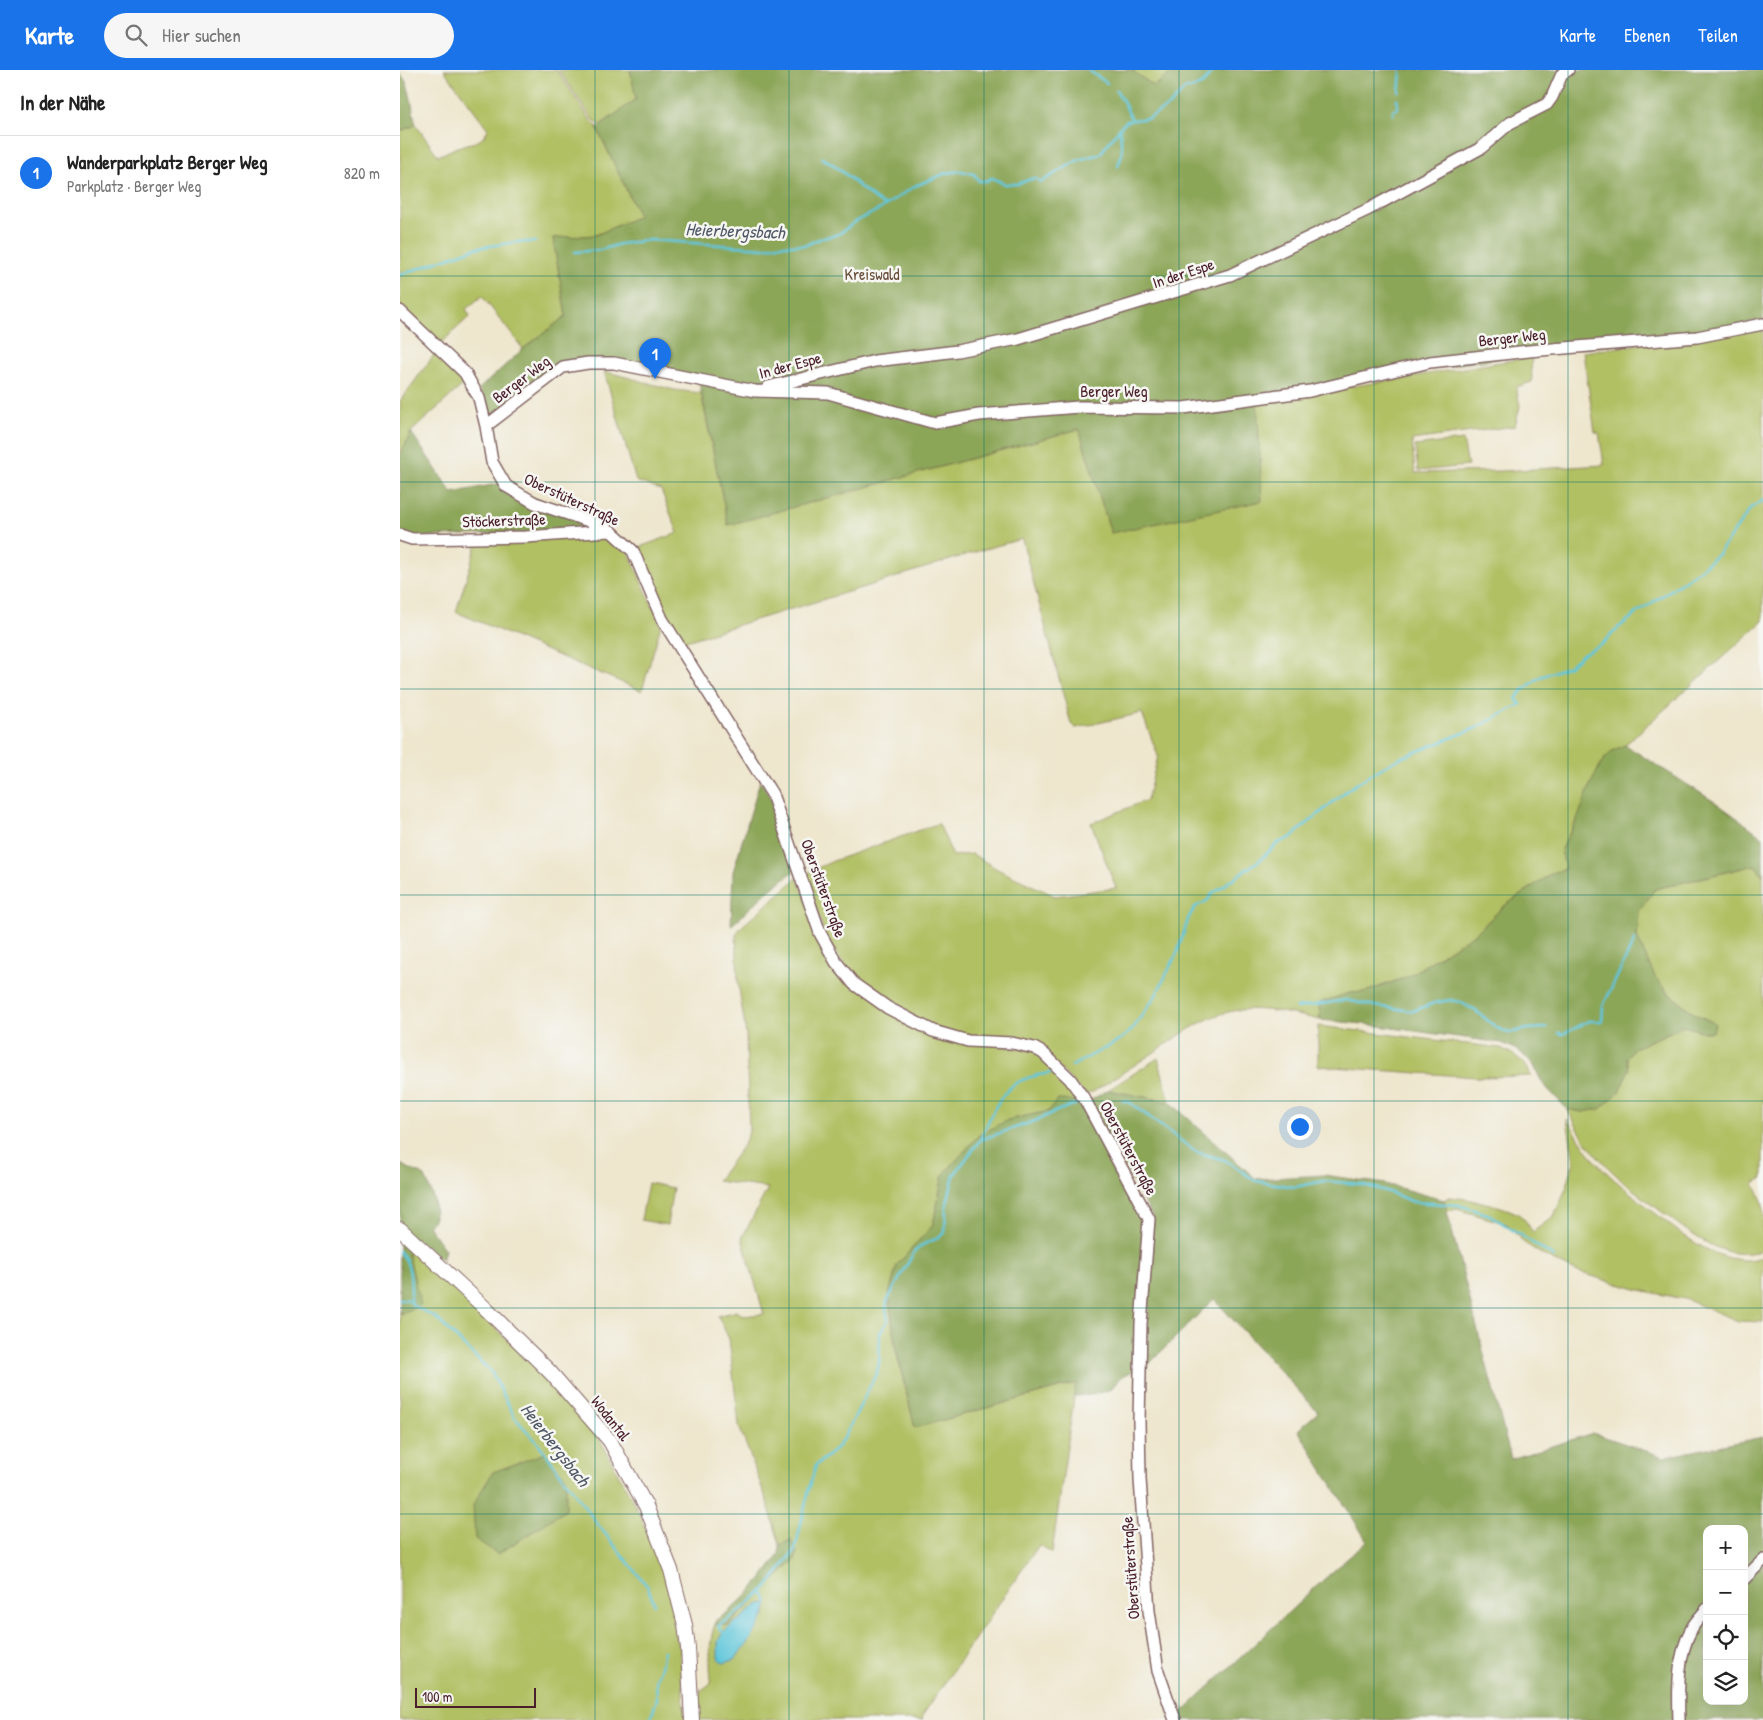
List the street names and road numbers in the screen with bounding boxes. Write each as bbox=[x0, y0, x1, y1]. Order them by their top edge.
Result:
street label: In der Espe bbox=[1149, 253, 1217, 293]
street label: Berger Weg bbox=[1477, 323, 1547, 351]
street label: In der Espe bbox=[756, 346, 824, 384]
street label: Berger Weg bbox=[488, 350, 554, 408]
street label: Berger Weg bbox=[1080, 380, 1148, 402]
street label: Oberstüterstraße bbox=[521, 467, 624, 531]
street label: Stöckerstraße bbox=[462, 508, 547, 532]
street label: Oberstüterstraße bbox=[796, 836, 852, 941]
street label: Oberstüterstraße bbox=[1095, 1097, 1163, 1199]
street label: Wodantal bbox=[586, 1391, 636, 1446]
street label: Oberstüterstraße bbox=[1115, 1515, 1145, 1620]

